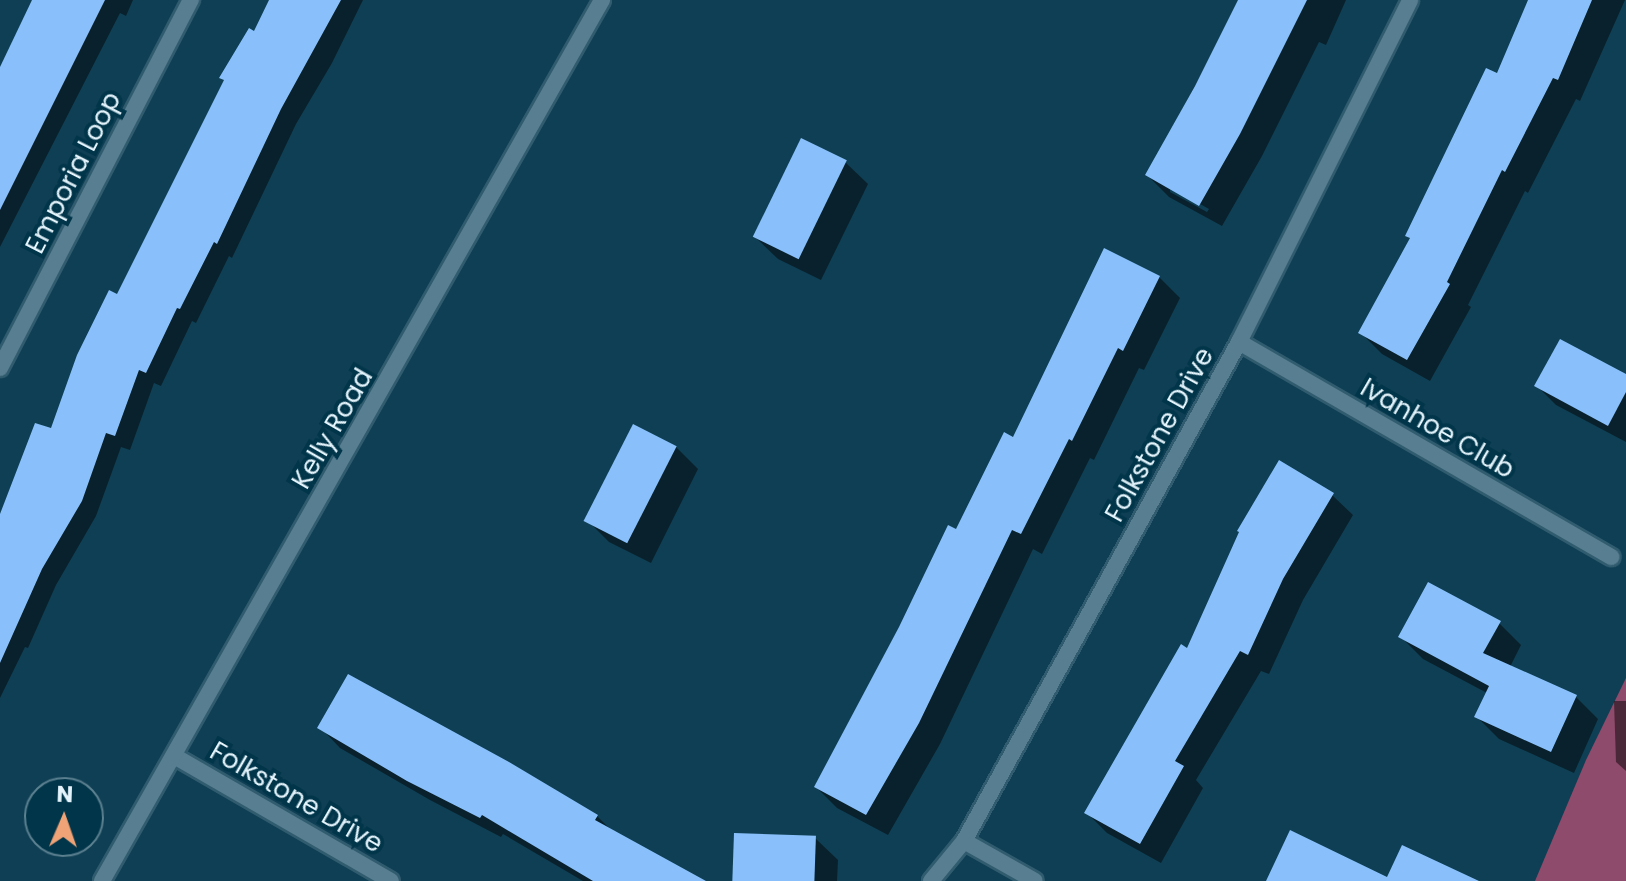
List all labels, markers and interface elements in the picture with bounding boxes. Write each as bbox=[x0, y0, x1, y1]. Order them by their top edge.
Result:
street label: Emporia Loop bbox=[20, 87, 128, 259]
street label: Folkstone Drive bbox=[1099, 343, 1221, 527]
street label: Kelly Road bbox=[286, 363, 380, 495]
street label: Ivanhoe Club bbox=[1355, 372, 1519, 486]
street label: Folkstone Drive bbox=[204, 736, 388, 860]
north arrow bbox=[24, 777, 104, 857]
text: N bbox=[56, 779, 74, 810]

